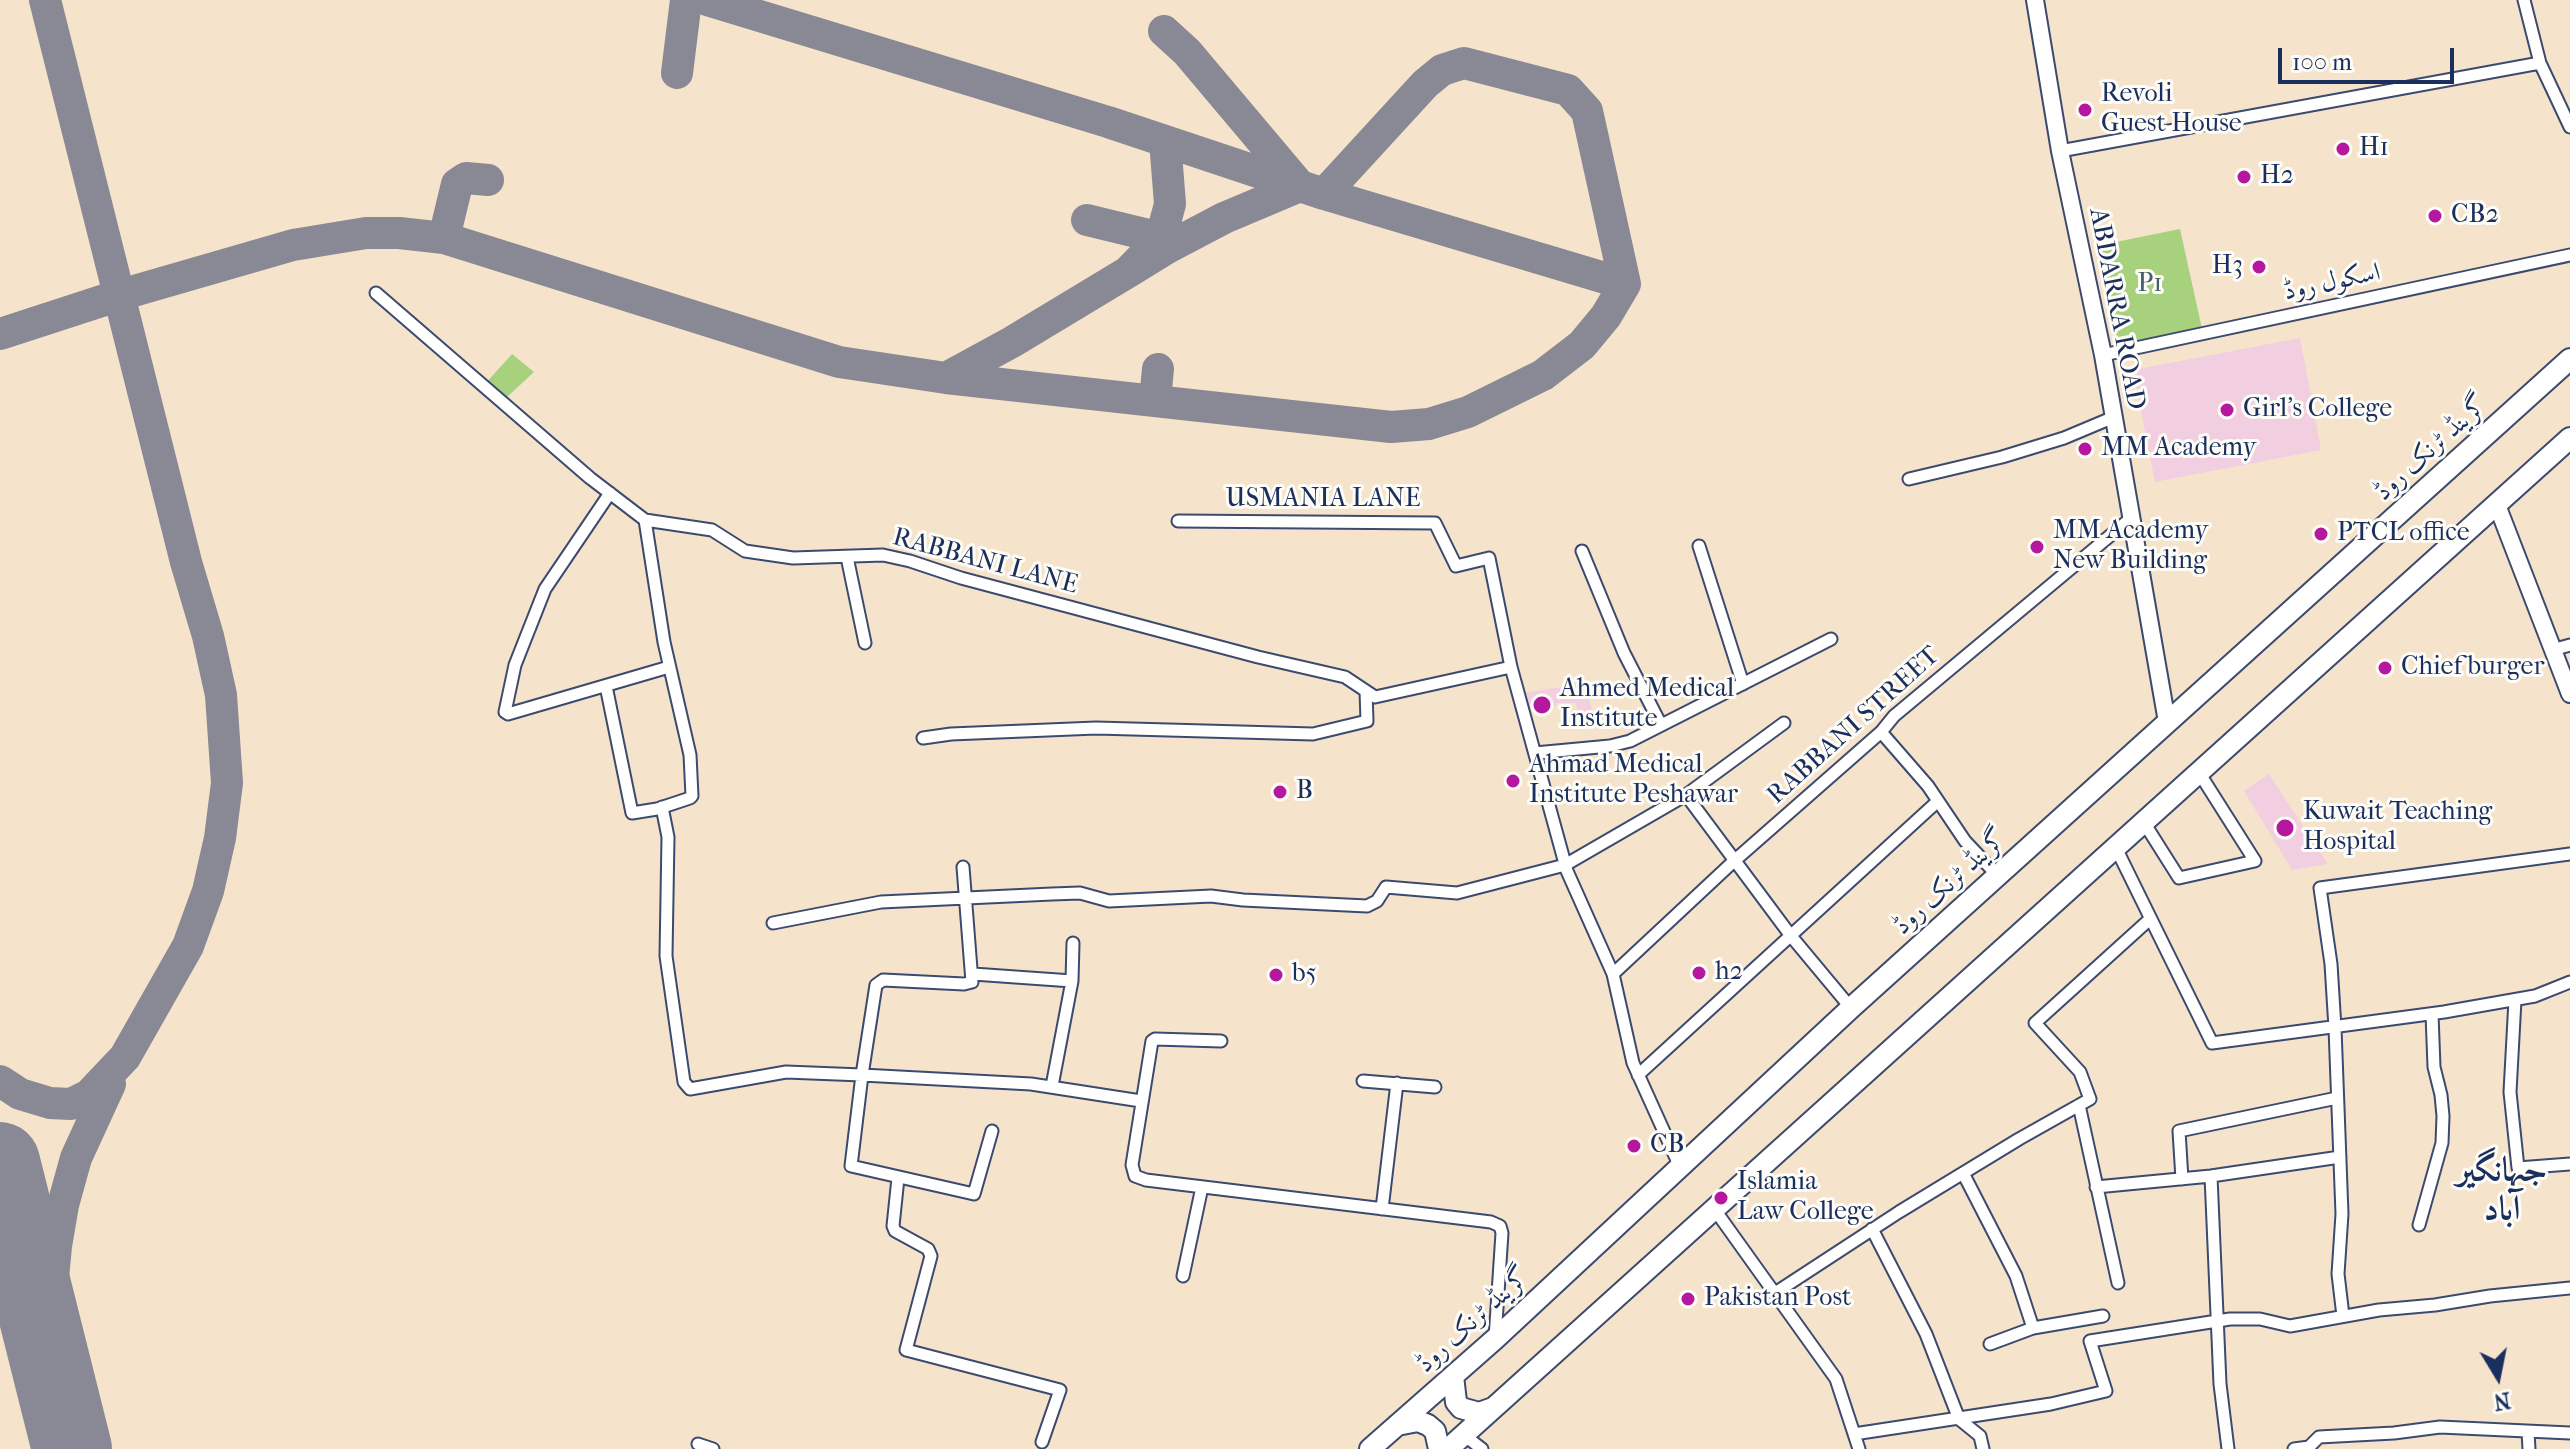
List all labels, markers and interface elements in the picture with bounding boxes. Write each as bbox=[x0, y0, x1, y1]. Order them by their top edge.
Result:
scale bar bbox=[2282, 32, 2458, 82]
text: 100 m bbox=[2292, 48, 2352, 76]
place label: Revoli Guest House bbox=[2101, 79, 2242, 140]
marker: Revoli Guest House bbox=[2076, 101, 2094, 119]
place label: H1 bbox=[2359, 133, 2389, 165]
marker: H1 bbox=[2334, 140, 2352, 158]
place label: H2 bbox=[2260, 161, 2294, 193]
marker: H2 bbox=[2235, 168, 2253, 186]
place label: CB2 bbox=[2451, 200, 2499, 232]
street label: ABDARRA ROAD bbox=[2081, 206, 2151, 412]
marker: CB2 bbox=[2426, 207, 2444, 225]
place label: H3 bbox=[2212, 251, 2243, 283]
marker: H3 bbox=[2250, 258, 2268, 276]
street label: اسکول روڈ bbox=[2281, 258, 2383, 308]
park label: P1 bbox=[2138, 269, 2162, 301]
street label: گرینڈ ٹرنک روڈ bbox=[2369, 390, 2495, 508]
place label: Girl's College bbox=[2243, 394, 2392, 426]
marker: Girl's College bbox=[2218, 401, 2236, 419]
place label: MM Academy bbox=[2101, 433, 2256, 465]
marker: MM Academy bbox=[2076, 440, 2094, 458]
street label: USMANIA LANE bbox=[1225, 484, 1421, 516]
place label: MM Academy New Building bbox=[2053, 516, 2208, 578]
place label: PTCL office bbox=[2337, 518, 2470, 550]
street label: RABBANI LANE bbox=[889, 522, 1081, 602]
marker: PTCL office bbox=[2312, 525, 2330, 543]
marker: MM Academy New Building bbox=[2028, 538, 2046, 556]
street label: RABBANI STREET bbox=[1762, 641, 1946, 811]
place label: Chief burger bbox=[2401, 652, 2545, 684]
marker: Chief burger bbox=[2376, 659, 2394, 677]
place label: Ahmed Medical Institute bbox=[1560, 674, 1734, 736]
marker: Ahmed Medical Institute bbox=[1531, 694, 1553, 716]
place label: Ahmad Medical Institute Peshawar bbox=[1529, 750, 1738, 812]
marker: Ahmad Medical Institute Peshawar bbox=[1504, 772, 1522, 790]
place label: B bbox=[1296, 776, 1313, 808]
marker: B bbox=[1271, 783, 1289, 801]
place label: Kuwait Teaching Hospital bbox=[2303, 797, 2492, 858]
marker: Kuwait Teaching Hospital bbox=[2274, 817, 2296, 839]
street label: گرینڈ ٹرنک روڈ bbox=[1888, 824, 2014, 942]
place label: h2 bbox=[1715, 957, 1743, 989]
place label: b5 bbox=[1292, 959, 1317, 991]
marker: h2 bbox=[1690, 964, 1708, 982]
marker: b5 bbox=[1267, 966, 1285, 984]
place label: CB bbox=[1650, 1130, 1684, 1162]
marker: CB bbox=[1625, 1137, 1643, 1155]
district label: جہانگیر آباد bbox=[2457, 1152, 2547, 1232]
place label: Islamia Law College bbox=[1737, 1167, 1874, 1228]
marker: Islamia Law College bbox=[1712, 1189, 1730, 1207]
street label: گرینڈ ٹرنک روڈ bbox=[1411, 1262, 1537, 1380]
place label: Pakistan Post bbox=[1704, 1283, 1851, 1315]
marker: Pakistan Post bbox=[1679, 1290, 1697, 1308]
north arrow bbox=[2458, 1337, 2538, 1417]
text: N bbox=[2492, 1386, 2513, 1415]

